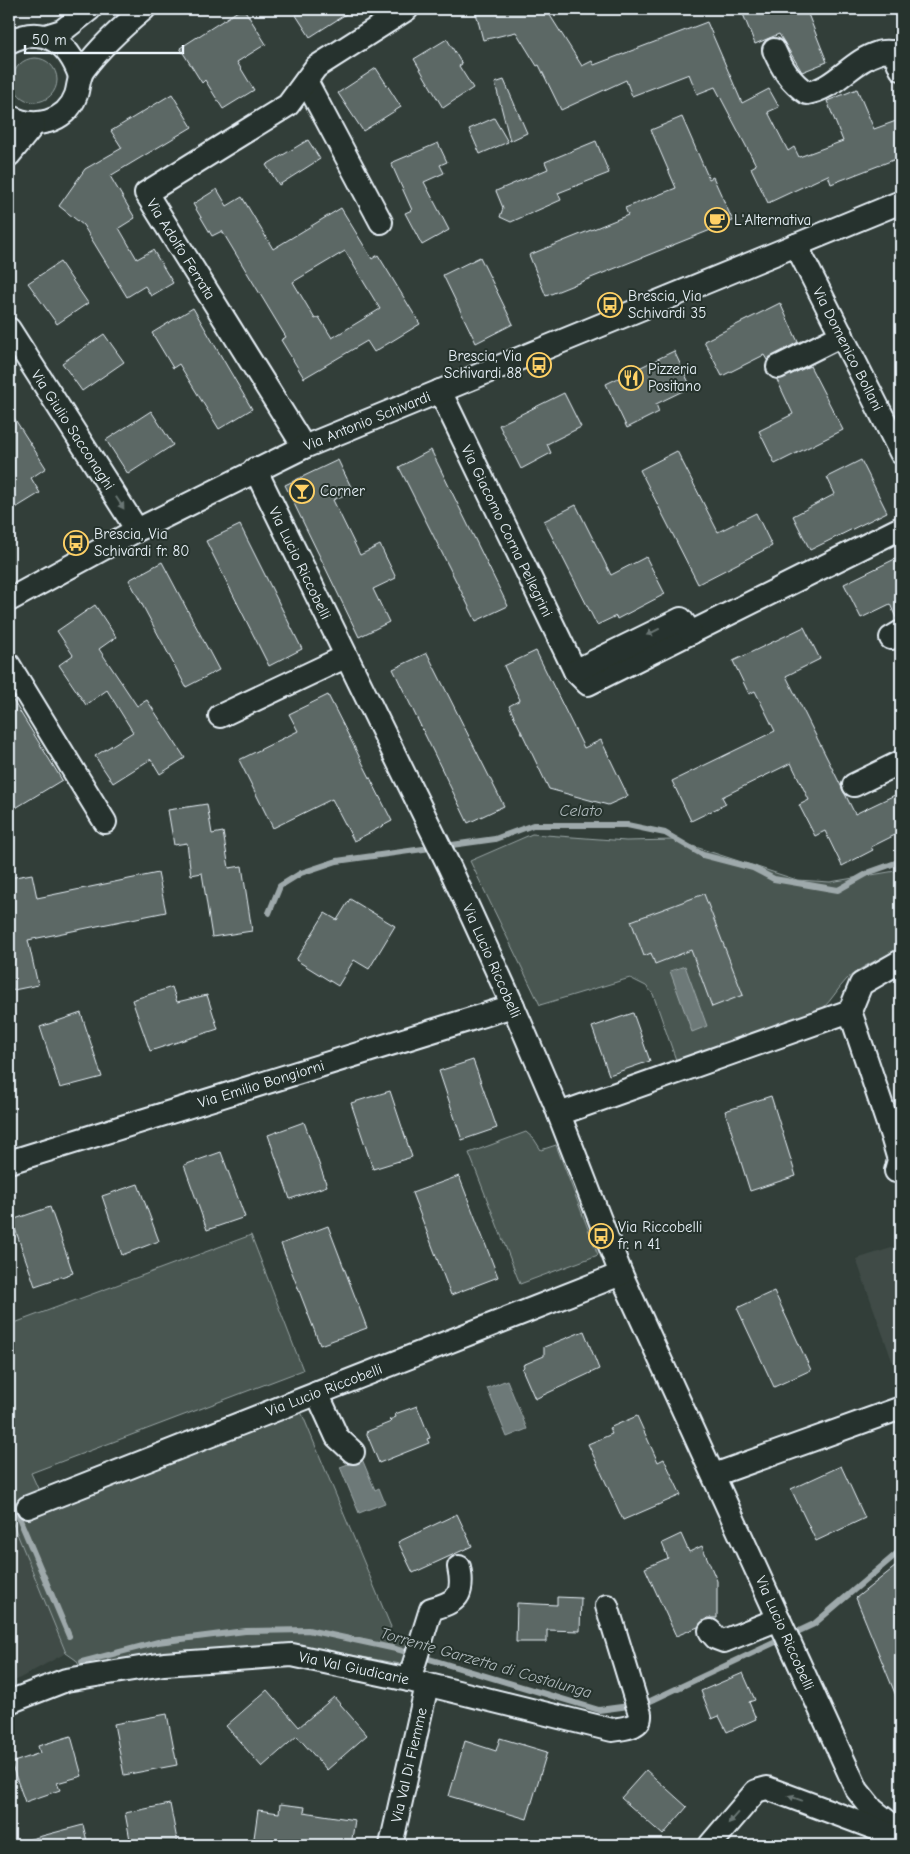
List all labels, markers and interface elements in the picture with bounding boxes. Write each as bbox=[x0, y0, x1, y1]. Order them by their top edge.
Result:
scale bar bbox=[25, 22, 182, 54]
text: 50 m bbox=[32, 31, 67, 49]
street label: Via Adolfo Ferrata bbox=[143, 195, 219, 303]
cafe icon: L'Alternativa bbox=[704, 207, 730, 233]
place label: L'Alternativa bbox=[734, 211, 811, 229]
street label: Via Domenico Bollani bbox=[809, 284, 887, 414]
place label: Brescia, Via Schivardi 35 bbox=[628, 287, 706, 322]
bus stop icon: Brescia, Via Schivardi 35 bbox=[597, 292, 623, 318]
place label: Brescia, Via Schivardi 88 bbox=[444, 347, 522, 382]
bus stop icon: Brescia, Via Schivardi 88 bbox=[526, 352, 552, 378]
place label: Pizzeria Positano bbox=[648, 360, 701, 395]
restaurant icon: Pizzeria Positano bbox=[618, 365, 644, 391]
street label: Via Giulio Sacconaghi bbox=[27, 367, 119, 493]
street label: Via Antonio Schivardi bbox=[301, 387, 433, 455]
street label: Via Giacomo Corna Pellegrini bbox=[457, 442, 557, 620]
bar icon: Corner bbox=[289, 478, 315, 504]
place label: Corner bbox=[320, 482, 365, 500]
one-way arrow bbox=[115, 496, 124, 509]
street label: Via Lucio Riccobelli bbox=[265, 504, 335, 622]
place label: Brescia, Via Schivardi fr. 80 bbox=[94, 525, 189, 560]
bus stop icon: Brescia, Via Schivardi fr. 80 bbox=[63, 530, 89, 556]
one-way arrow bbox=[646, 628, 660, 636]
water label: Celato bbox=[560, 802, 602, 820]
street label: Via Lucio Riccobelli bbox=[459, 901, 525, 1021]
street label: Via Emilio Bongiorni bbox=[196, 1056, 326, 1112]
place label: Via Riccobelli fr. n 41 bbox=[617, 1218, 702, 1253]
bus stop icon: Via Riccobelli fr. n 41 bbox=[588, 1223, 614, 1249]
street label: Via Lucio Riccobelli bbox=[263, 1360, 385, 1420]
street label: Via Lucio Riccobelli bbox=[752, 1573, 818, 1693]
water label: Torrente Garzetta di Costalunga bbox=[378, 1624, 594, 1702]
street label: Via Val Giudicarie bbox=[297, 1648, 411, 1689]
street label: Via Val Di Fiemme bbox=[387, 1705, 431, 1824]
one-way arrow bbox=[788, 1794, 803, 1801]
one-way arrow bbox=[728, 1811, 739, 1824]

